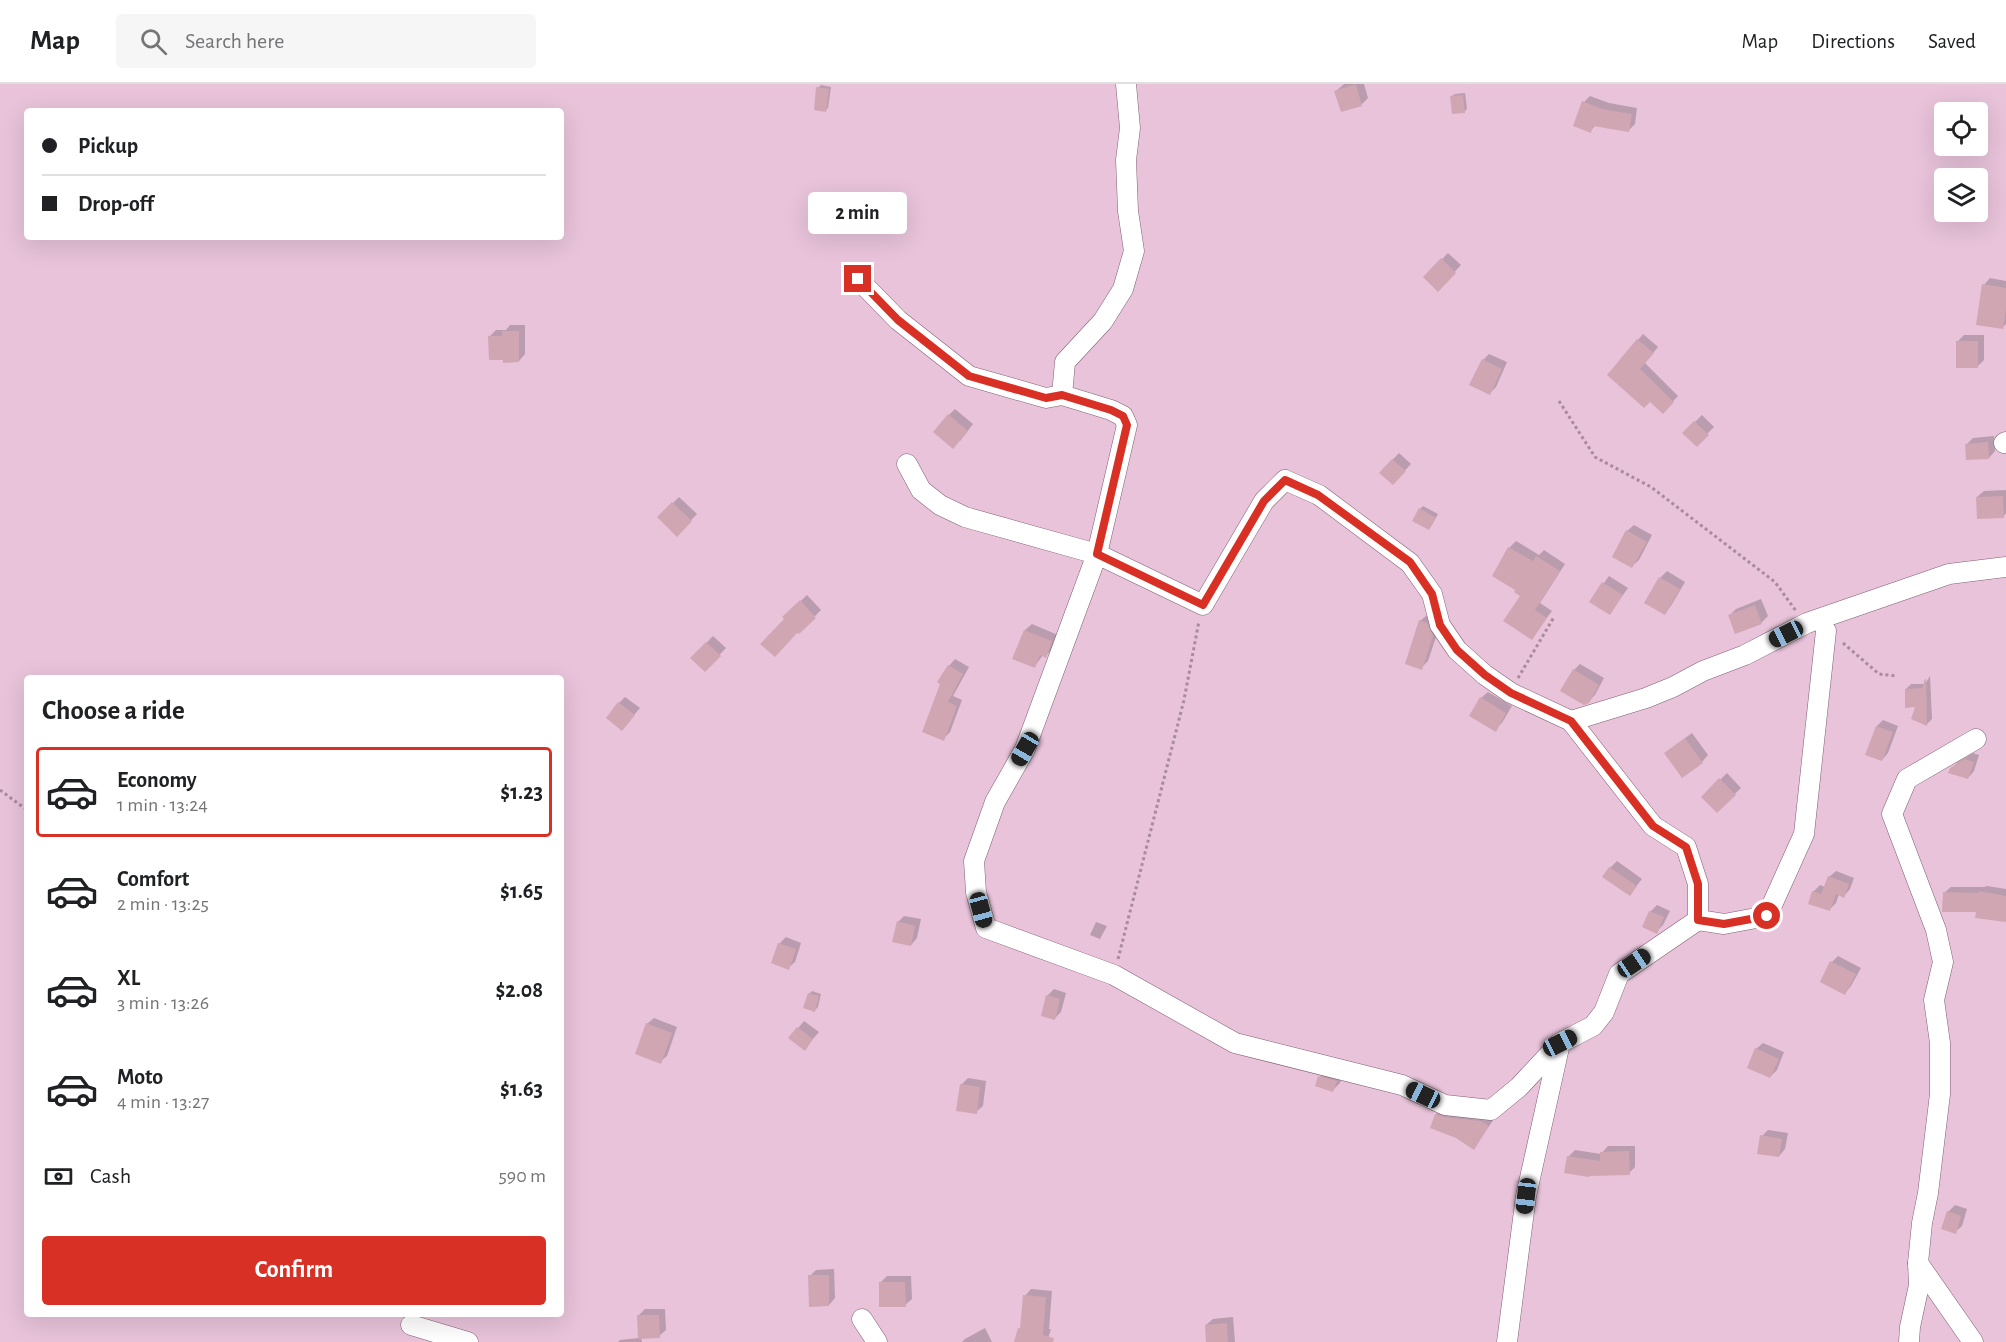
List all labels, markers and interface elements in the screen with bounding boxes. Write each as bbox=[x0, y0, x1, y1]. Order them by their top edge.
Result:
search box bbox=[116, 14, 536, 68]
icon: search bbox=[137, 25, 170, 58]
text: Map bbox=[30, 27, 80, 55]
text: Search here bbox=[185, 30, 284, 52]
text: Map bbox=[1742, 31, 1778, 52]
text: Directions bbox=[1811, 31, 1895, 52]
text: Saved bbox=[1928, 31, 1976, 52]
map controls bbox=[1934, 102, 1988, 222]
button: locate bbox=[1934, 102, 1988, 156]
text: Pickup bbox=[78, 135, 138, 157]
button: layers bbox=[1934, 168, 1988, 222]
callout: 2 min bbox=[808, 192, 908, 234]
text: Drop-off bbox=[78, 193, 154, 215]
text: 2 min bbox=[835, 203, 880, 223]
route end bbox=[844, 265, 871, 292]
car bbox=[1766, 618, 1806, 650]
text: Choose a ride bbox=[42, 697, 185, 724]
car bbox=[1008, 729, 1042, 769]
icon: car bbox=[45, 765, 99, 819]
text: Economy bbox=[117, 769, 197, 791]
text: $1.23 bbox=[500, 781, 543, 803]
text: 1 min · 13:24 bbox=[117, 795, 208, 815]
icon: car bbox=[45, 864, 99, 918]
text: Comfort bbox=[117, 868, 189, 890]
text: $1.65 bbox=[500, 880, 543, 902]
car bbox=[968, 890, 994, 930]
text: 2 min · 13:25 bbox=[117, 894, 209, 914]
route start bbox=[1753, 902, 1780, 929]
car bbox=[1614, 945, 1654, 981]
icon: car bbox=[45, 963, 99, 1017]
text: XL bbox=[117, 967, 140, 989]
text: $2.08 bbox=[495, 979, 543, 1001]
text: 3 min · 13:26 bbox=[117, 993, 209, 1013]
car bbox=[1540, 1027, 1580, 1059]
icon: car bbox=[45, 1062, 99, 1116]
text: Moto bbox=[117, 1066, 163, 1088]
text: $1.63 bbox=[500, 1078, 543, 1100]
car bbox=[1403, 1079, 1443, 1111]
text: 4 min · 13:27 bbox=[117, 1092, 209, 1112]
icon: cash bbox=[42, 1160, 75, 1193]
text: Cash bbox=[90, 1165, 131, 1187]
text: 590 m bbox=[498, 1166, 546, 1186]
car bbox=[1515, 1177, 1537, 1215]
button: Confirm bbox=[42, 1236, 546, 1305]

